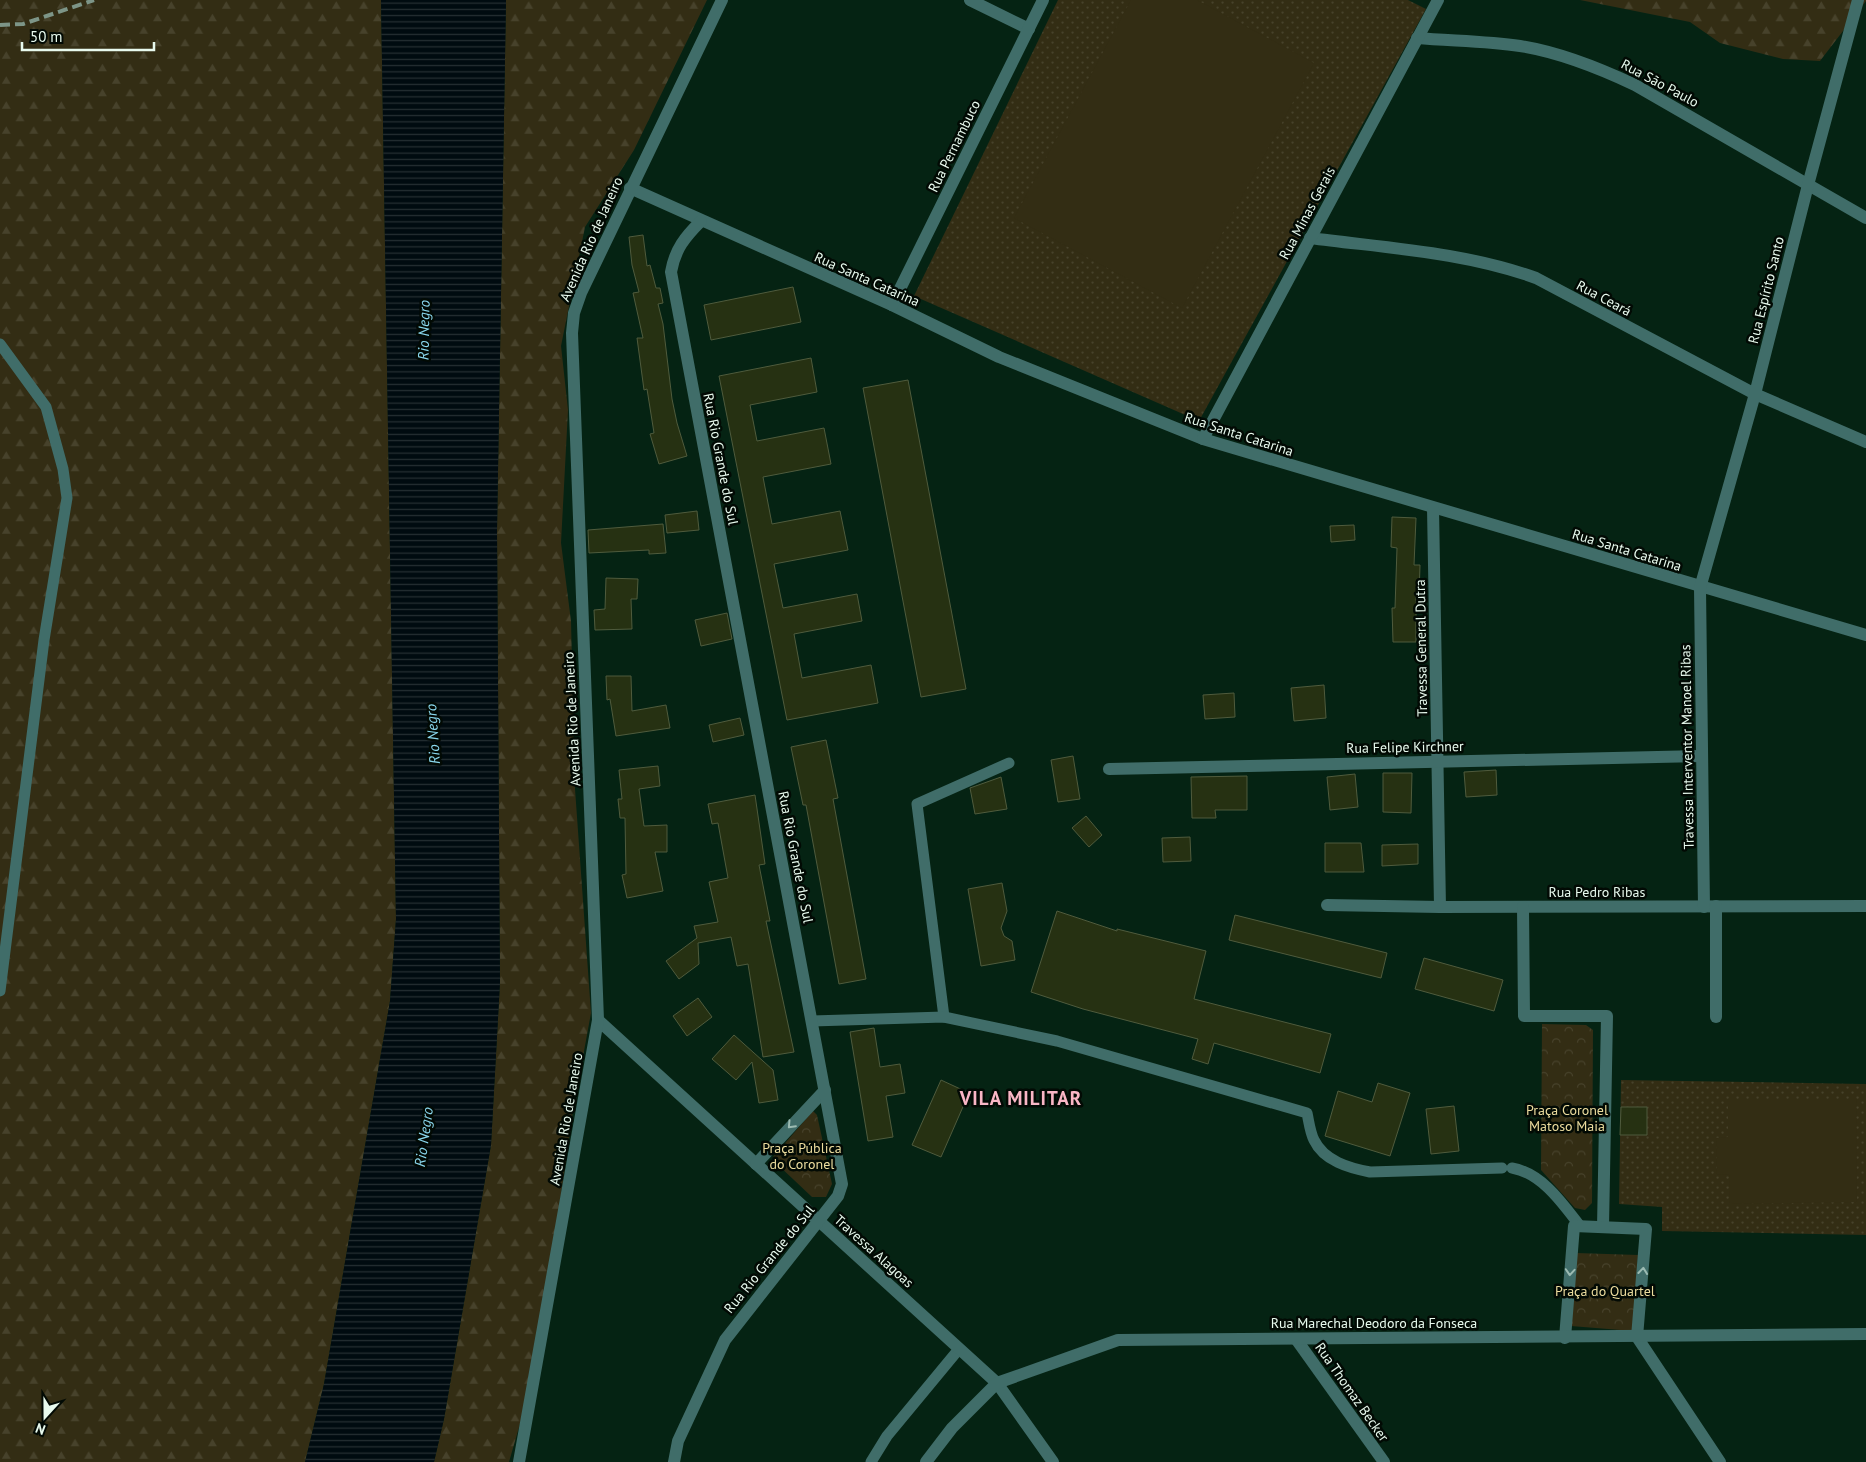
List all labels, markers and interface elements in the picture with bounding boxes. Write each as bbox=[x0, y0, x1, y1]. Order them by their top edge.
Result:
scale bar bbox=[22, 20, 155, 52]
text: 50 m bbox=[30, 27, 63, 46]
street label: Rua São Paulo bbox=[1618, 55, 1702, 111]
street label: Rua Pernambuco bbox=[924, 97, 984, 195]
street label: Rua Minas Gerais bbox=[1275, 163, 1339, 262]
street label: Avenida Rio de Janeiro bbox=[555, 174, 627, 304]
street label: Rua Espírito Santo bbox=[1744, 235, 1788, 345]
street label: Rua Santa Catarina bbox=[812, 248, 923, 310]
street label: Rua Ceará bbox=[1573, 276, 1635, 320]
water label: Rio Negro bbox=[413, 300, 434, 360]
street label: Rua Rio Grande do Sul bbox=[699, 392, 743, 526]
street label: Rua Santa Catarina bbox=[1182, 408, 1296, 460]
street label: Rua Santa Catarina bbox=[1570, 525, 1684, 575]
street label: Travessa General Dutra bbox=[1411, 579, 1431, 717]
street label: Travessa Interventor Manoel Ribas bbox=[1676, 644, 1698, 850]
street label: Avenida Rio de Janeiro bbox=[559, 651, 585, 787]
water label: Rio Negro bbox=[421, 703, 444, 765]
street label: Rua Felipe Kirchner bbox=[1346, 737, 1464, 757]
street label: Rua Rio Grande do Sul bbox=[774, 790, 818, 924]
street label: Rua Pedro Ribas bbox=[1549, 883, 1646, 901]
street label: Avenida Rio de Janeiro bbox=[545, 1051, 587, 1187]
district label: VILA MILITAR bbox=[959, 1086, 1082, 1110]
park label: Praça Coronel Matoso Maia bbox=[1526, 1101, 1608, 1135]
water label: Rio Negro bbox=[410, 1106, 437, 1168]
one-way arrow bbox=[788, 1120, 797, 1129]
park label: Praça Pública do Coronel bbox=[762, 1139, 842, 1173]
street label: Rua Rio Grande do Sul bbox=[720, 1201, 818, 1317]
street label: Travessa Alagoas bbox=[831, 1211, 918, 1291]
one-way arrow bbox=[1638, 1267, 1649, 1275]
one-way arrow bbox=[1564, 1268, 1575, 1276]
park label: Praça do Quartel bbox=[1555, 1282, 1655, 1300]
street label: Rua Marechal Deodoro da Fonseca bbox=[1271, 1314, 1477, 1332]
street label: Rua Thomaz Becker bbox=[1311, 1339, 1393, 1445]
north arrow bbox=[20, 1392, 70, 1442]
text: N bbox=[33, 1419, 48, 1439]

